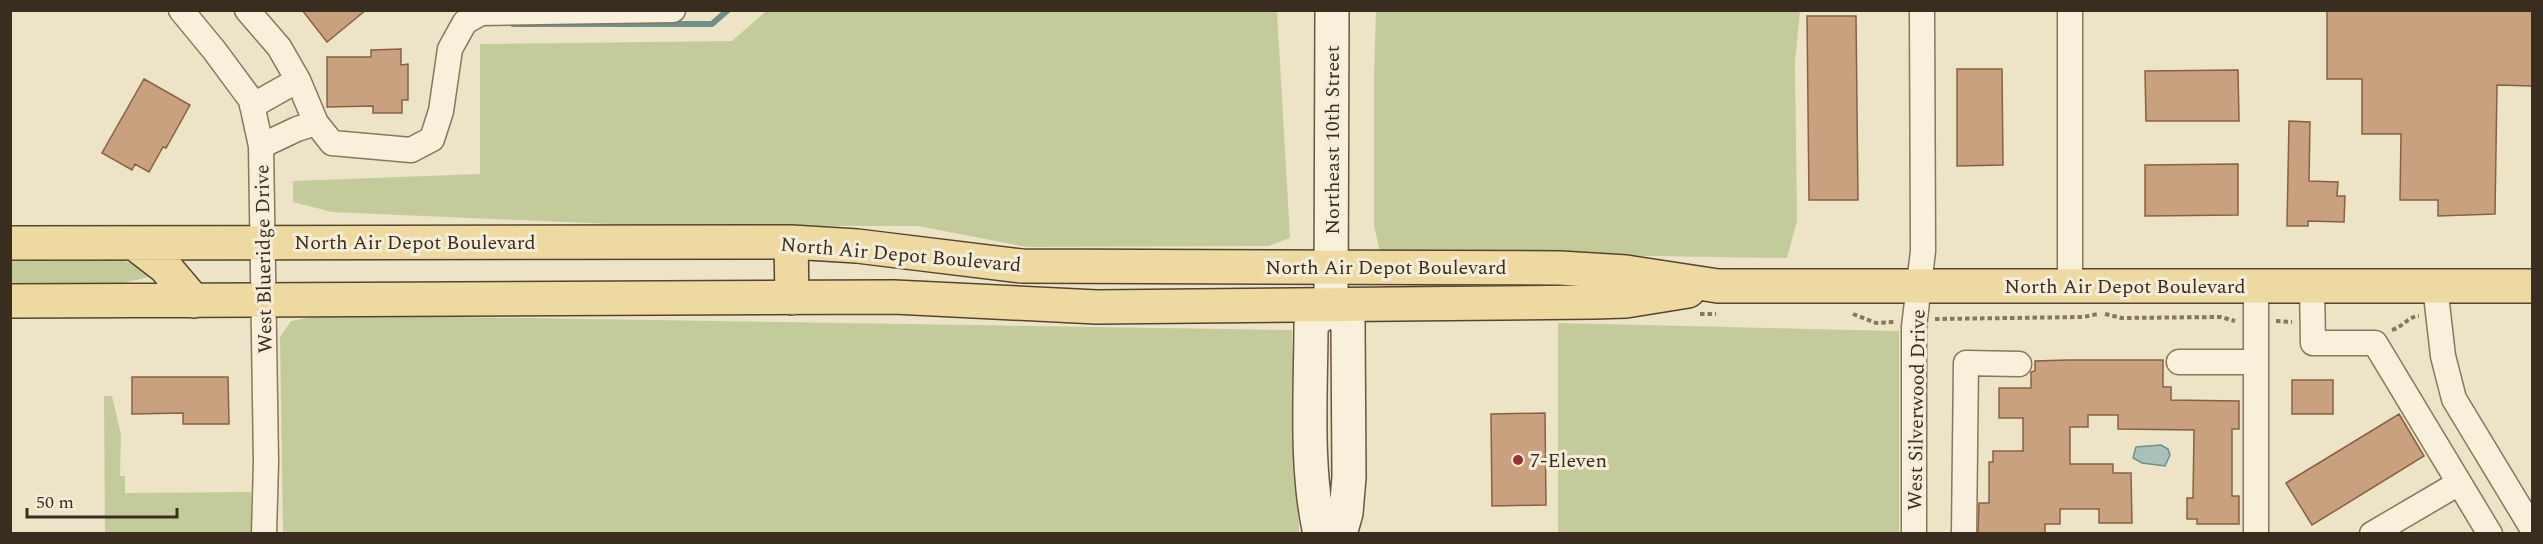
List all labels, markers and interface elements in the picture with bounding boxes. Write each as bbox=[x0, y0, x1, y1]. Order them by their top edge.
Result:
street label: Northeast 10th Street bbox=[1318, 45, 1348, 235]
street label: West Blueridge Drive bbox=[247, 164, 281, 354]
street label: North Air Depot Boulevard bbox=[294, 228, 536, 258]
street label: North Air Depot Boulevard bbox=[779, 230, 1023, 280]
street label: North Air Depot Boulevard bbox=[1265, 253, 1507, 283]
street label: North Air Depot Boulevard bbox=[2004, 272, 2246, 302]
street label: West Silverwood Drive bbox=[1900, 309, 1934, 511]
place label: 7-Eleven bbox=[1530, 446, 1607, 476]
marker: 7-Eleven bbox=[1511, 453, 1525, 467]
scale bar bbox=[27, 481, 177, 519]
text: 50 m bbox=[36, 489, 74, 516]

